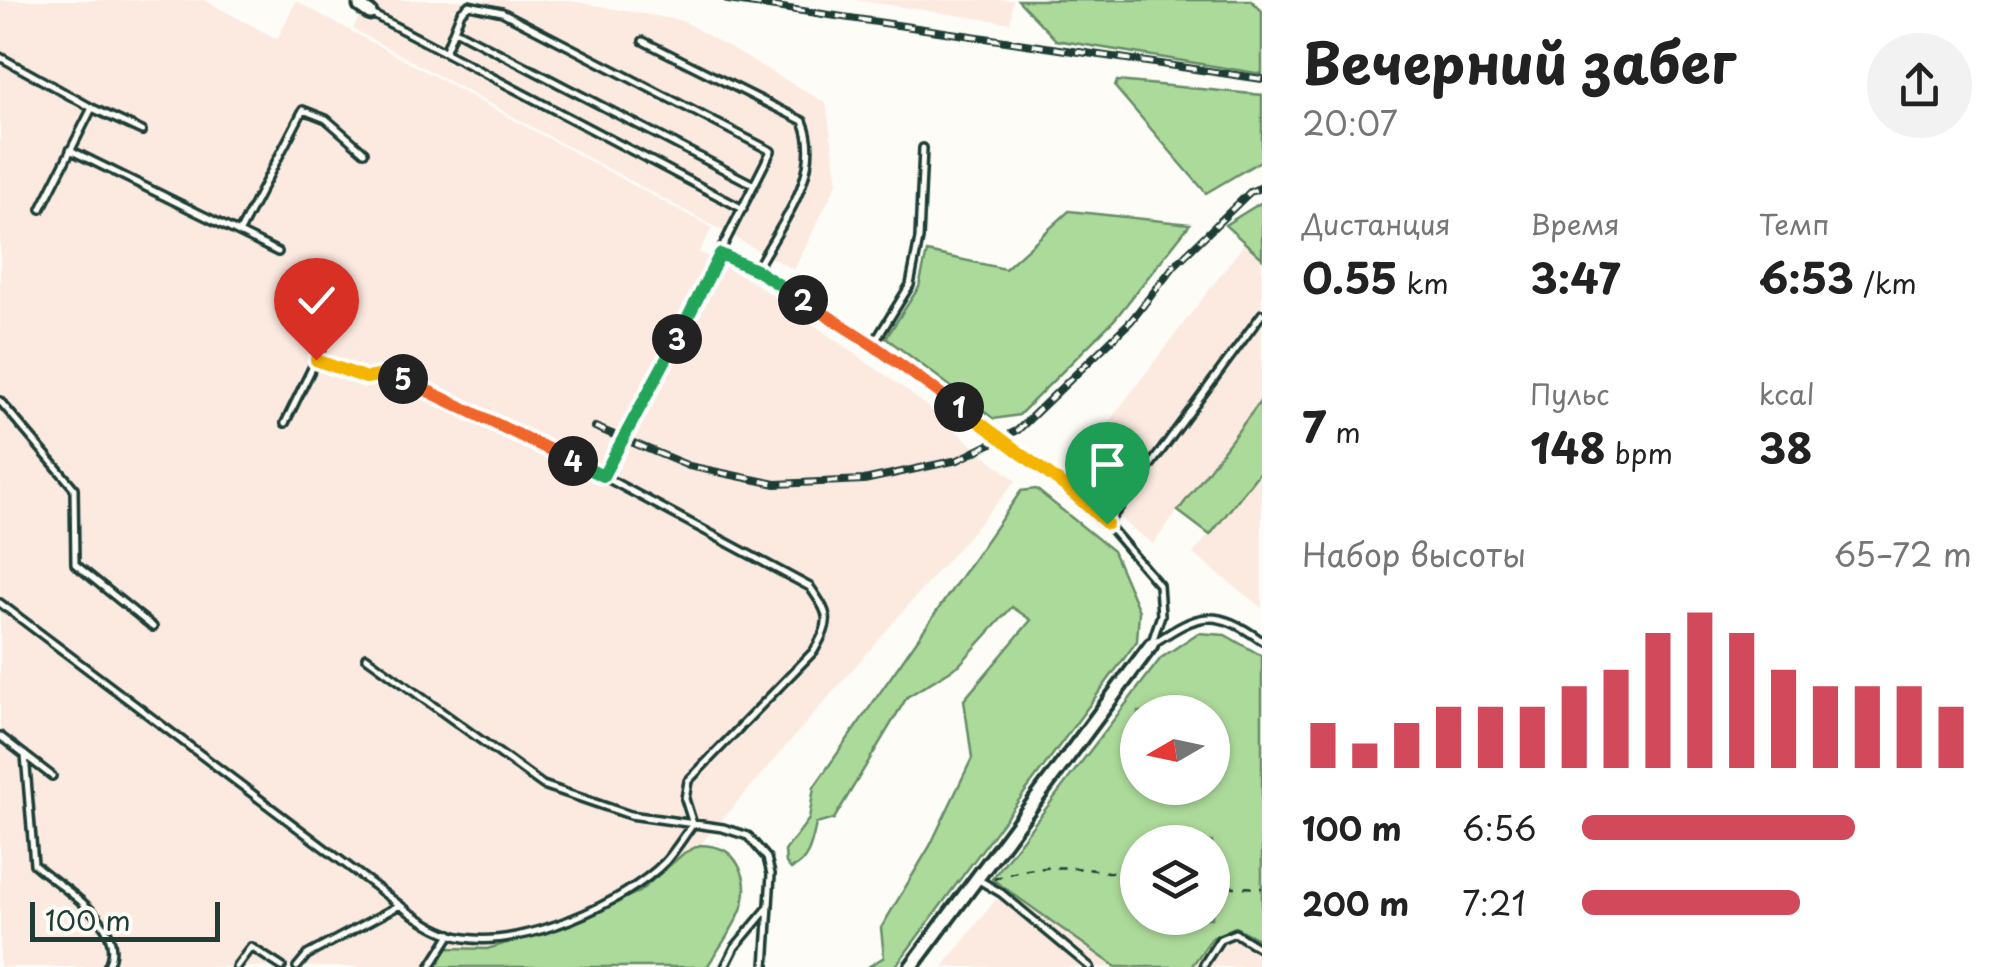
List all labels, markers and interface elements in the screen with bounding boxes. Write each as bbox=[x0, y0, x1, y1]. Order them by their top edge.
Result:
text: Вечерний забег bbox=[1302, 20, 1736, 103]
button: share bbox=[1867, 33, 1972, 138]
text: 20:07 bbox=[1302, 99, 1398, 147]
text: Дистанция bbox=[1302, 202, 1451, 245]
text: Время bbox=[1530, 202, 1620, 245]
text: Темп bbox=[1759, 202, 1829, 245]
text: 0.55 bbox=[1302, 245, 1397, 308]
text: 3:47 bbox=[1530, 245, 1620, 308]
text: 6:53 bbox=[1759, 245, 1854, 308]
pin bbox=[274, 258, 359, 361]
text: km bbox=[1397, 261, 1449, 304]
text: /km bbox=[1854, 261, 1917, 304]
icon: check bbox=[289, 273, 344, 328]
pin: 2 bbox=[778, 275, 828, 325]
text: 2 bbox=[793, 278, 813, 321]
pin: 3 bbox=[652, 314, 702, 364]
text: 3 bbox=[668, 317, 686, 360]
pin: 5 bbox=[378, 354, 428, 404]
text: 5 bbox=[394, 357, 412, 400]
text: Пульс bbox=[1530, 372, 1610, 415]
text: kcal bbox=[1759, 372, 1815, 415]
pin: 1 bbox=[934, 382, 984, 432]
text: 1 bbox=[952, 385, 966, 428]
text: 7 bbox=[1302, 394, 1326, 457]
text: m bbox=[1326, 410, 1361, 453]
text: 148 bbox=[1530, 415, 1606, 478]
text: 38 bbox=[1759, 415, 1812, 478]
pin bbox=[1065, 422, 1150, 525]
text: bpm bbox=[1606, 431, 1673, 474]
pin: 4 bbox=[548, 436, 598, 486]
icon: arrive bbox=[1080, 437, 1135, 492]
text: 4 bbox=[563, 439, 583, 482]
text: Набор высоты bbox=[1302, 530, 1526, 578]
text: 65–72 m bbox=[1834, 530, 1972, 578]
north arrow bbox=[1120, 695, 1230, 805]
map controls bbox=[1120, 695, 1230, 935]
text: 100 m bbox=[1302, 804, 1402, 852]
text: 6:56 bbox=[1462, 804, 1536, 852]
button: layers bbox=[1120, 825, 1230, 935]
text: 200 m bbox=[1302, 879, 1409, 927]
text: 7:21 bbox=[1462, 879, 1526, 927]
scale bar bbox=[30, 897, 220, 942]
text: 100 m bbox=[45, 898, 131, 941]

